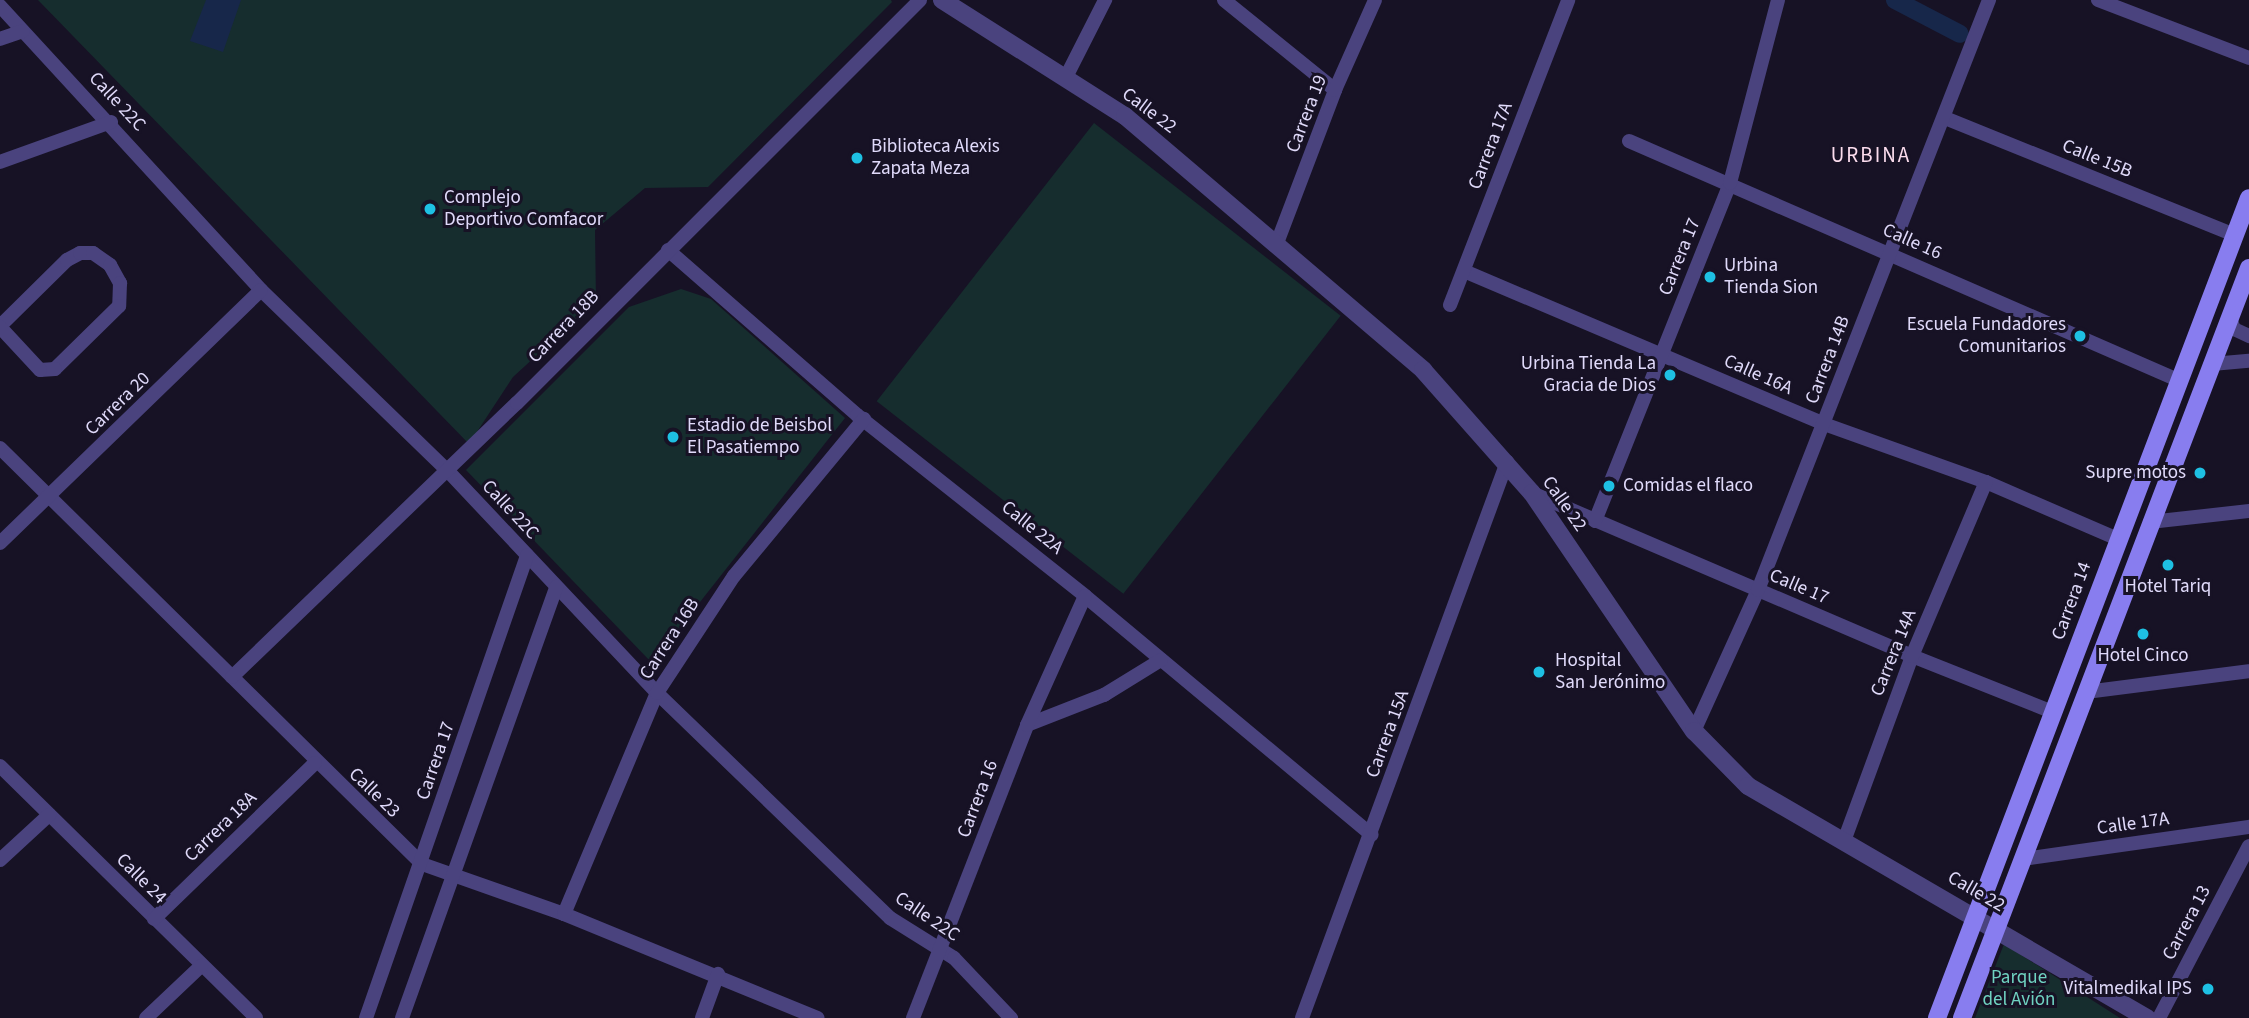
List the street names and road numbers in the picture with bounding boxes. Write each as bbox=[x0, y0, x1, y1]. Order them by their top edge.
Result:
street label: Calle 22C bbox=[84, 68, 150, 136]
street label: Carrera 19 bbox=[1282, 72, 1332, 156]
street label: Calle 22 bbox=[1117, 83, 1181, 139]
street label: Carrera 17A bbox=[1464, 99, 1518, 193]
street label: Calle 15B bbox=[2059, 135, 2135, 183]
street label: Carrera 17 bbox=[1654, 215, 1706, 299]
street label: Calle 16 bbox=[1879, 219, 1945, 265]
street label: Carrera 18B bbox=[524, 286, 604, 368]
street label: Carrera 14B bbox=[1801, 313, 1855, 407]
street label: Calle 16A bbox=[1720, 350, 1796, 400]
street label: Carrera 20 bbox=[81, 368, 155, 440]
street label: Calle 22 bbox=[1537, 472, 1591, 536]
street label: Calle 22C bbox=[477, 476, 543, 544]
street label: Calle 22A bbox=[997, 496, 1067, 560]
street label: Carrera 14 bbox=[2047, 559, 2097, 643]
street label: Calle 17 bbox=[1766, 564, 1832, 610]
street label: Carrera 16B bbox=[635, 594, 705, 684]
street label: Carrera 14A bbox=[1866, 606, 1922, 700]
street label: Carrera 15A bbox=[1362, 687, 1414, 781]
street label: Carrera 17 bbox=[412, 719, 460, 803]
street label: Carrera 16 bbox=[953, 757, 1003, 841]
street label: Calle 23 bbox=[344, 763, 404, 823]
street label: Carrera 18A bbox=[180, 787, 262, 867]
street label: Calle 17A bbox=[2095, 808, 2171, 840]
street label: Calle 24 bbox=[111, 849, 171, 909]
street label: Calle 22 bbox=[1943, 867, 2009, 917]
street label: Carrera 13 bbox=[2158, 882, 2216, 964]
street label: Calle 22C bbox=[890, 887, 964, 947]

